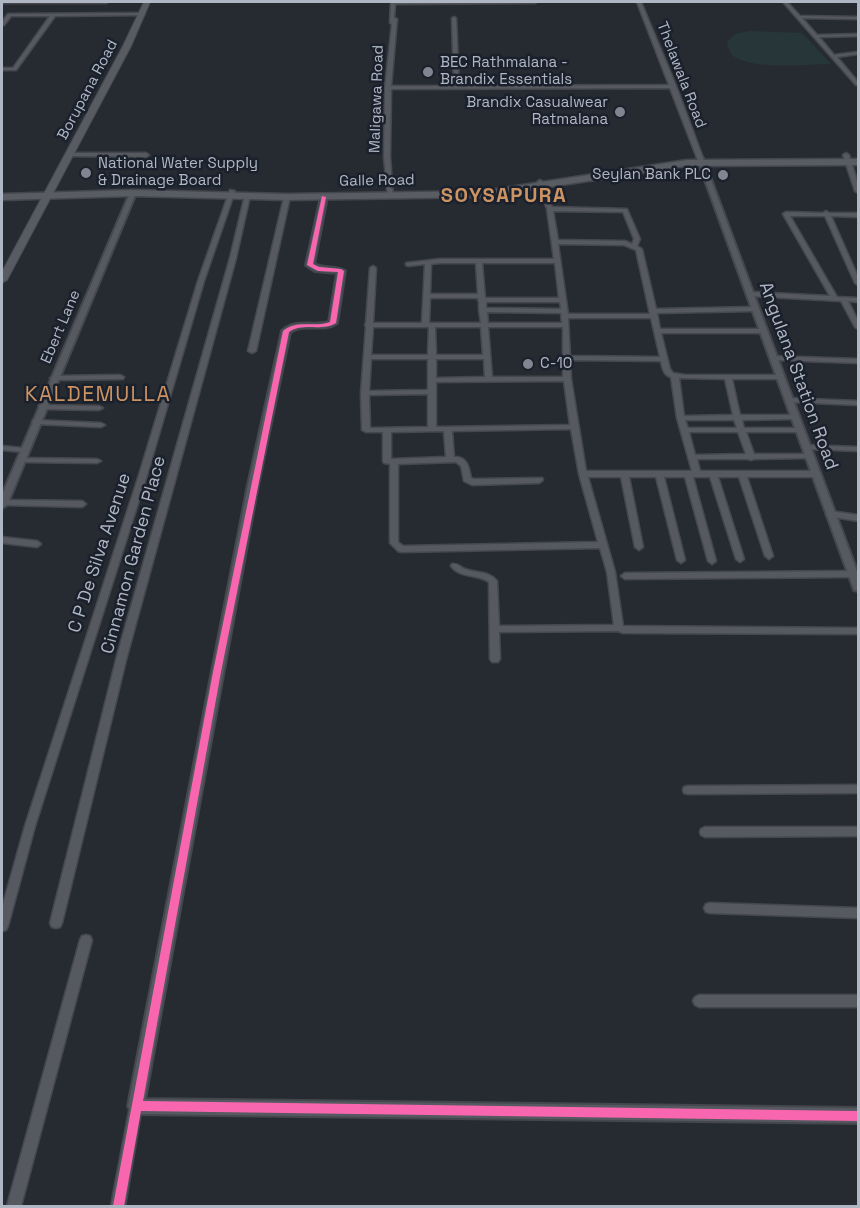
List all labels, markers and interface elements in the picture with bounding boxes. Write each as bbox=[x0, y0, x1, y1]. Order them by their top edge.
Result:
street label: Thelawala Road bbox=[652, 19, 710, 131]
street label: Borupana Road bbox=[54, 37, 122, 143]
street label: Maligawa Road bbox=[366, 45, 388, 153]
place label: BEC Rathmalana - Brandix Essentials bbox=[440, 54, 572, 89]
marker: BEC Rathmalana - Brandix Essentials bbox=[421, 65, 435, 79]
place label: Brandix Casualwear Ratmalana bbox=[466, 94, 608, 129]
marker: Brandix Casualwear Ratmalana bbox=[613, 105, 627, 119]
place label: National Water Supply & Drainage Board bbox=[98, 155, 258, 190]
marker: National Water Supply & Drainage Board bbox=[79, 166, 93, 180]
place label: Seylan Bank PLC bbox=[592, 166, 711, 184]
marker: Seylan Bank PLC bbox=[716, 168, 730, 182]
street label: Galle Road bbox=[339, 171, 415, 191]
district label: SOYSAPURA bbox=[441, 185, 567, 209]
street label: Angulana Station Road bbox=[754, 279, 842, 473]
street label: Ebert Lane bbox=[37, 287, 85, 367]
place label: C-10 bbox=[540, 355, 572, 373]
marker: C-10 bbox=[521, 357, 535, 371]
district label: KALDEMULLA bbox=[25, 382, 171, 408]
street label: Cinnamon Garden Place bbox=[97, 454, 171, 656]
street label: C P De Silva Avenue bbox=[64, 470, 136, 636]

